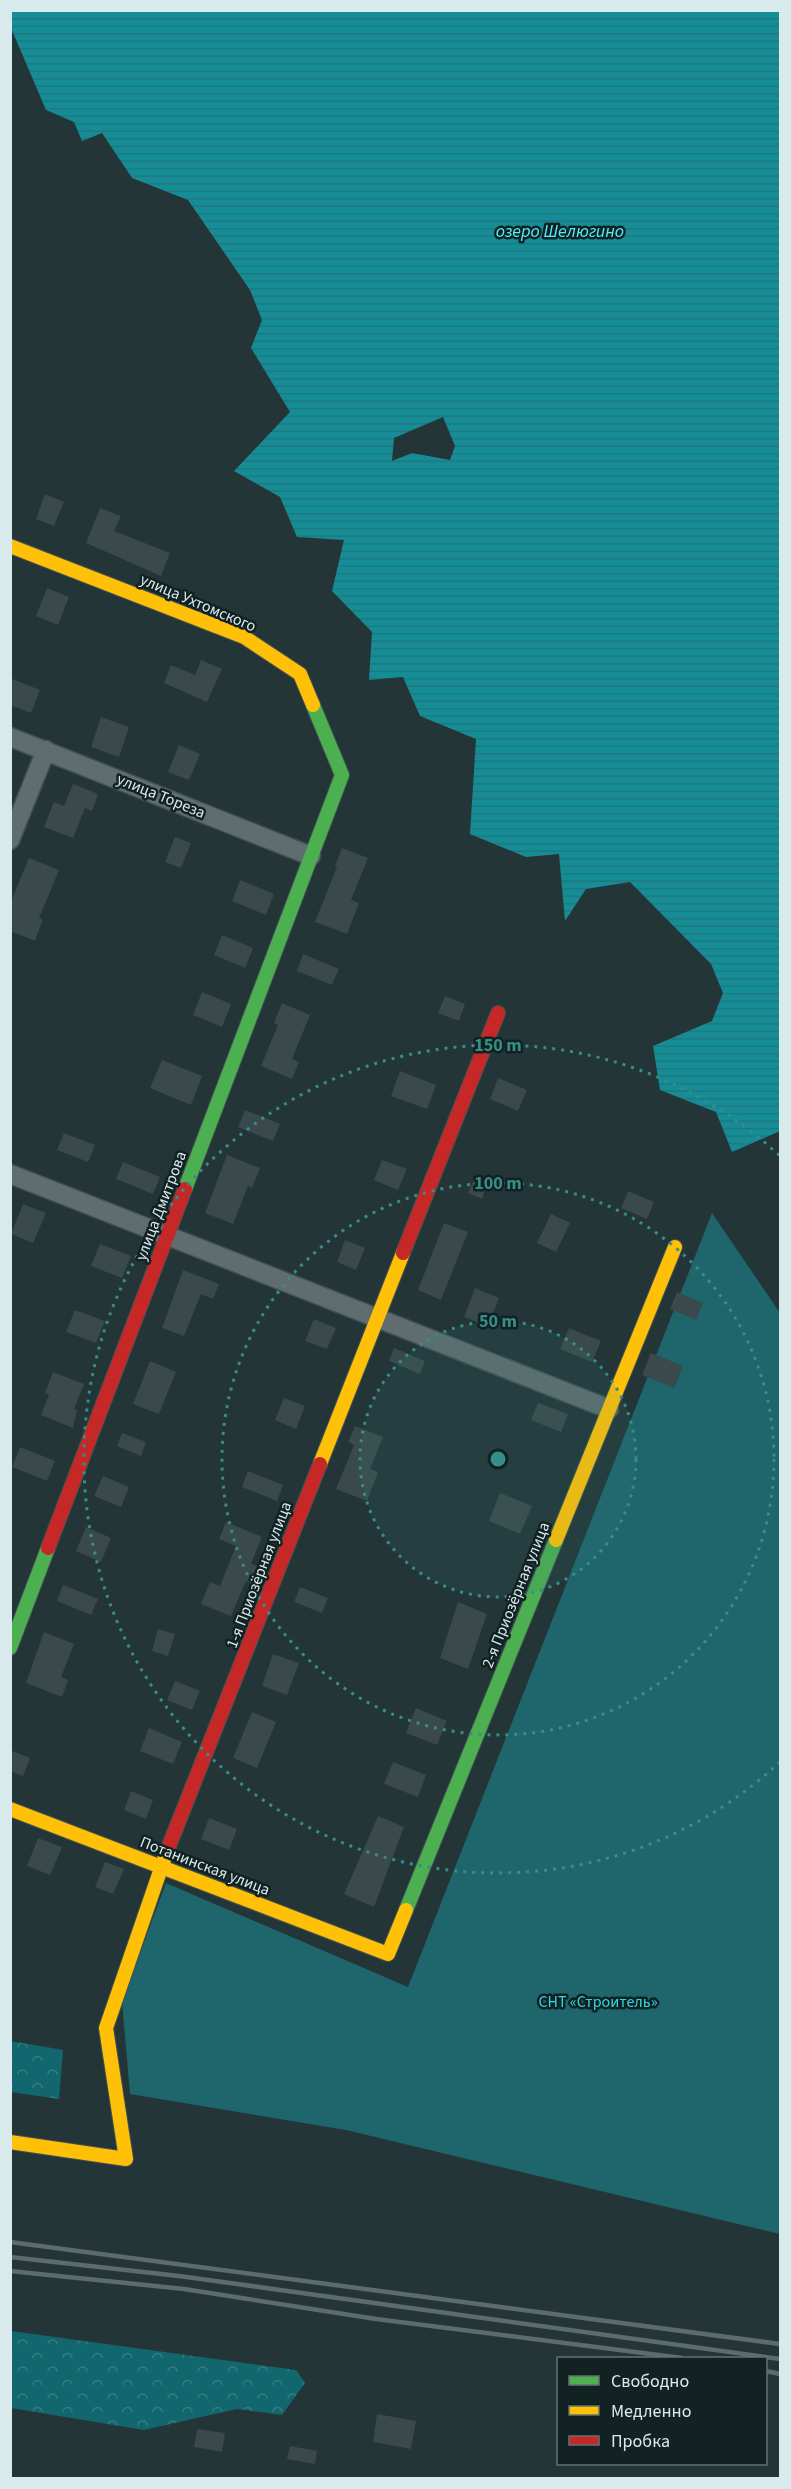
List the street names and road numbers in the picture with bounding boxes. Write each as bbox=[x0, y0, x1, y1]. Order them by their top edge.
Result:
street label: улица Ухтомского bbox=[137, 569, 259, 637]
street label: улица Тореза bbox=[114, 768, 208, 824]
street label: улица Дмитрова bbox=[130, 1148, 192, 1264]
street label: 1-я Приозёрная улица bbox=[221, 1499, 297, 1651]
street label: 2-я Приозёрная улица bbox=[477, 1519, 555, 1671]
street label: Потанинская улица bbox=[137, 1831, 273, 1901]

